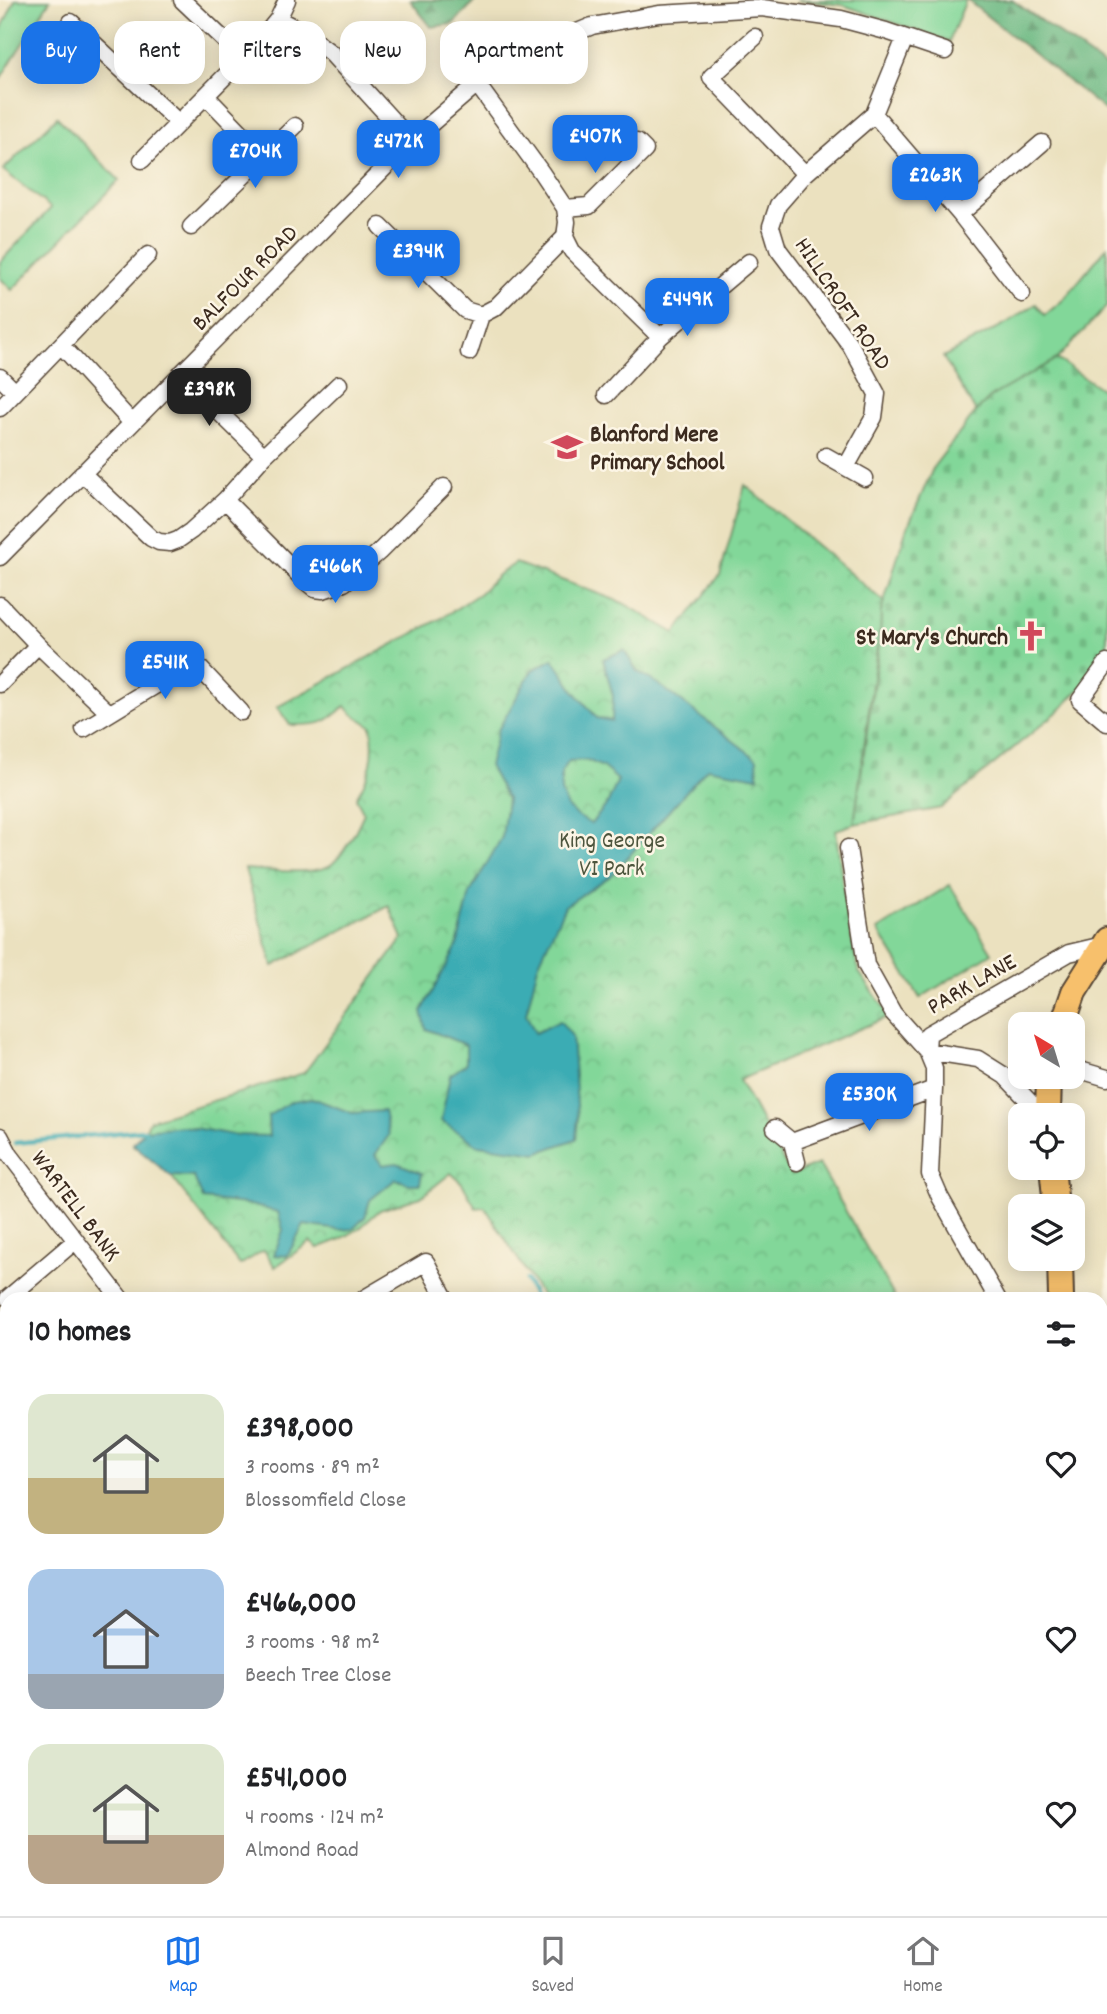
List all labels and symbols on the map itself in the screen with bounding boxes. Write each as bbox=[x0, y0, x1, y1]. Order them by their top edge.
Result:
pin: £407K bbox=[546, 116, 644, 175]
pin: £472K bbox=[349, 120, 447, 180]
pin: £704K bbox=[206, 130, 304, 190]
pin: £263K bbox=[886, 154, 984, 214]
street label: BALFOUR ROAD bbox=[185, 218, 307, 340]
pin: £394K bbox=[369, 230, 467, 290]
street label: HILLCROFT ROAD bbox=[785, 232, 899, 378]
pin: £449K bbox=[638, 278, 736, 338]
pin: £398K bbox=[160, 368, 258, 428]
place label: Blanford Mere Primary School bbox=[590, 419, 725, 481]
school or university icon: Blanford Mere Primary School bbox=[550, 430, 584, 464]
pin: £466K bbox=[286, 546, 384, 605]
church icon: St Mary's Church bbox=[1014, 619, 1048, 653]
place label: St Mary's Church bbox=[856, 622, 1008, 656]
pin: £541K bbox=[116, 642, 214, 701]
park label: King George VI Park bbox=[559, 825, 665, 887]
street label: PARK LANE bbox=[922, 946, 1023, 1025]
north arrow bbox=[1008, 1012, 1085, 1088]
pin: £530K bbox=[820, 1074, 918, 1133]
street label: WARTELL BANK bbox=[21, 1144, 128, 1270]

